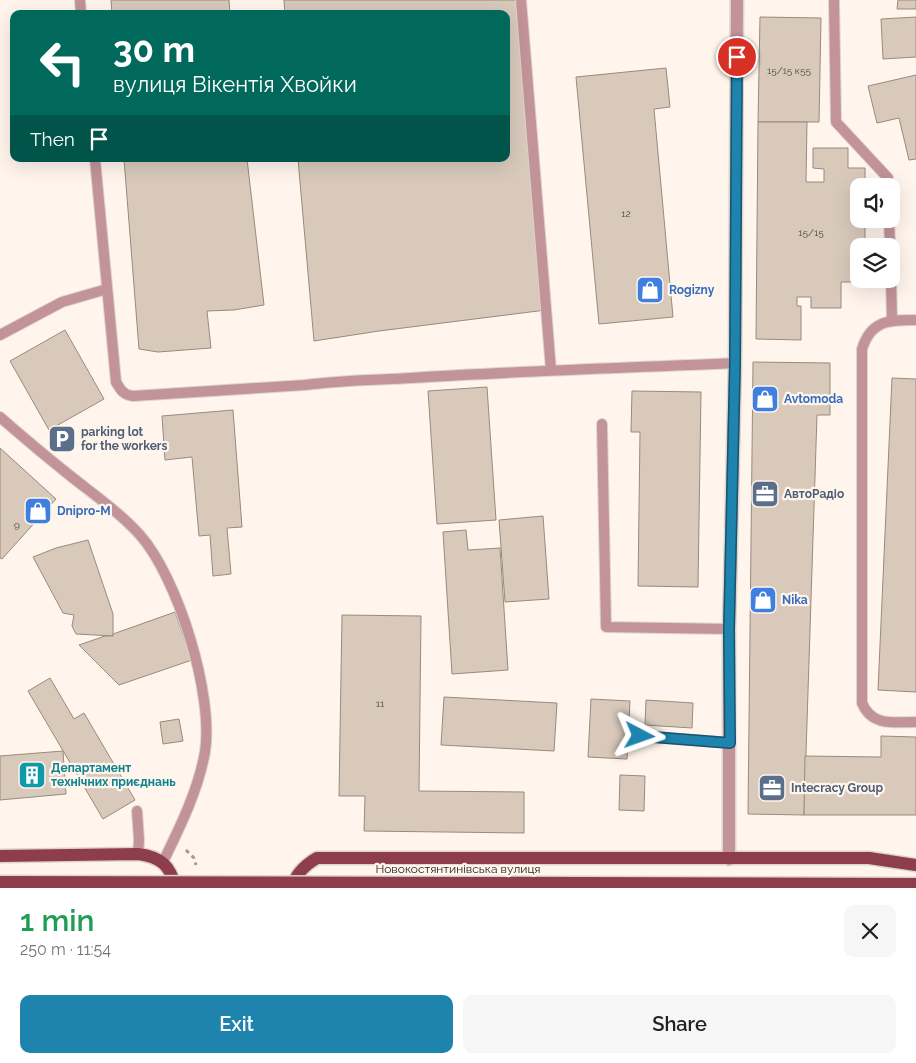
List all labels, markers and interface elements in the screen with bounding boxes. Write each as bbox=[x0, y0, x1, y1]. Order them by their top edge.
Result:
text: 30 m bbox=[113, 29, 195, 70]
icon: left bbox=[30, 30, 95, 95]
pin bbox=[716, 36, 758, 78]
icon: arrive bbox=[723, 43, 751, 71]
house number: 15/15 к55 bbox=[767, 65, 812, 76]
text: вулиця Вікентія Хвойки bbox=[113, 71, 357, 97]
icon: arrive bbox=[85, 125, 113, 153]
text: Then bbox=[30, 128, 75, 150]
map controls bbox=[850, 178, 900, 288]
button: sound bbox=[850, 178, 900, 228]
house number: 12 bbox=[621, 208, 631, 219]
house number: 15/15 bbox=[798, 227, 824, 238]
button: layers bbox=[850, 238, 900, 288]
shop icon: Rogizny bbox=[635, 275, 665, 305]
place label: Rogizny bbox=[669, 283, 715, 297]
shop icon: Avtomoda bbox=[750, 384, 780, 414]
place label: Avtomoda bbox=[784, 392, 843, 406]
parking icon: parking lot for the workers bbox=[47, 424, 77, 454]
place label: parking lot for the workers bbox=[81, 425, 167, 453]
office icon: АвтоРадіо bbox=[750, 479, 780, 509]
place label: АвтоРадіо bbox=[784, 487, 844, 501]
shop icon: Dnipro-M bbox=[23, 496, 53, 526]
place label: Dnipro-M bbox=[57, 504, 111, 518]
house number: 9 bbox=[14, 519, 20, 530]
shop icon: Nika bbox=[748, 585, 778, 615]
place label: Nika bbox=[782, 593, 808, 607]
house number: 11 bbox=[376, 698, 385, 709]
position arrow bbox=[613, 709, 665, 761]
building icon: Департамент технічних приєднань bbox=[17, 760, 47, 790]
place label: Департамент технічних приєднань bbox=[51, 761, 176, 789]
office icon: Intecracy Group bbox=[757, 773, 787, 803]
place label: Intecracy Group bbox=[791, 781, 883, 795]
street label: Новокостянтинівська вулиця bbox=[375, 862, 541, 876]
text: 1 min bbox=[20, 903, 95, 938]
button: close bbox=[844, 905, 896, 957]
text: 250 m · 11:54 bbox=[20, 940, 111, 959]
button: Exit bbox=[20, 995, 453, 1053]
button: Share bbox=[463, 995, 896, 1053]

